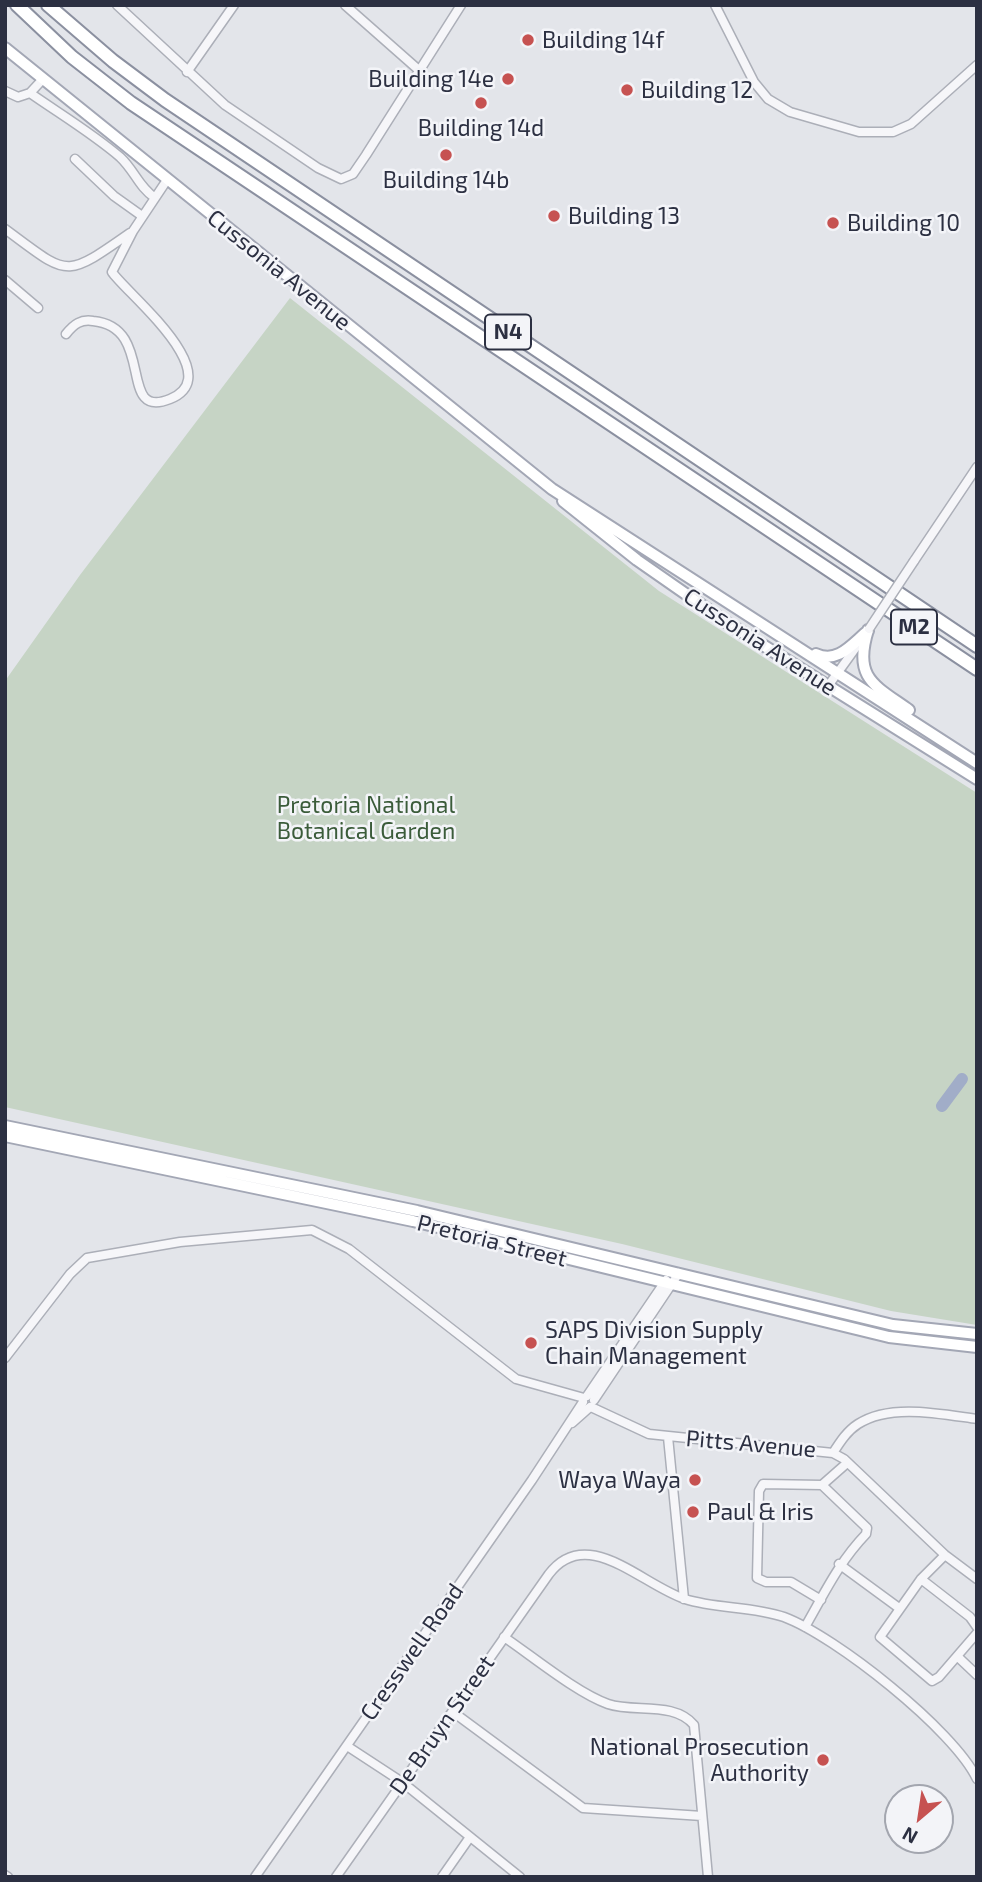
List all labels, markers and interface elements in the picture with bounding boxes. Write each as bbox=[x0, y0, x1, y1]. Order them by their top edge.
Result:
place label: Building 14f bbox=[542, 26, 664, 54]
marker: Building 14f bbox=[520, 32, 536, 48]
place label: Building 14e bbox=[368, 65, 494, 93]
marker: Building 14e bbox=[500, 71, 516, 87]
place label: Building 12 bbox=[641, 76, 753, 104]
marker: Building 12 bbox=[619, 82, 635, 98]
marker: Building 14d bbox=[473, 95, 489, 111]
place label: Building 14d bbox=[418, 114, 544, 142]
marker: Building 14b bbox=[438, 147, 454, 163]
place label: Building 14b bbox=[383, 166, 509, 194]
place label: Building 13 bbox=[568, 202, 680, 230]
street label: Cussonia Avenue bbox=[202, 204, 356, 336]
marker: Building 13 bbox=[546, 208, 562, 224]
place label: Building 10 bbox=[847, 209, 960, 237]
marker: Building 10 bbox=[825, 215, 841, 231]
road number: N4 bbox=[485, 314, 531, 350]
street label: Cussonia Avenue bbox=[678, 582, 842, 702]
road number: M2 bbox=[891, 610, 937, 644]
park label: Pretoria National Botanical Garden bbox=[277, 791, 455, 845]
street label: Pretoria Street bbox=[414, 1209, 570, 1273]
place label: SAPS Division Supply Chain Management bbox=[545, 1316, 763, 1370]
marker: SAPS Division Supply Chain Management bbox=[523, 1335, 539, 1351]
street label: Pitts Avenue bbox=[685, 1425, 817, 1463]
place label: Waya Waya bbox=[558, 1466, 681, 1494]
marker: Waya Waya bbox=[687, 1472, 703, 1488]
place label: Paul & Iris bbox=[707, 1498, 814, 1526]
marker: Paul & Iris bbox=[685, 1504, 701, 1520]
street label: Cresswell Road bbox=[355, 1578, 469, 1726]
street label: De Bruyn Street bbox=[384, 1650, 500, 1800]
place label: National Prosecution Authority bbox=[590, 1733, 809, 1787]
marker: National Prosecution Authority bbox=[815, 1752, 831, 1768]
north arrow bbox=[884, 1784, 954, 1854]
text: N bbox=[898, 1823, 921, 1849]

